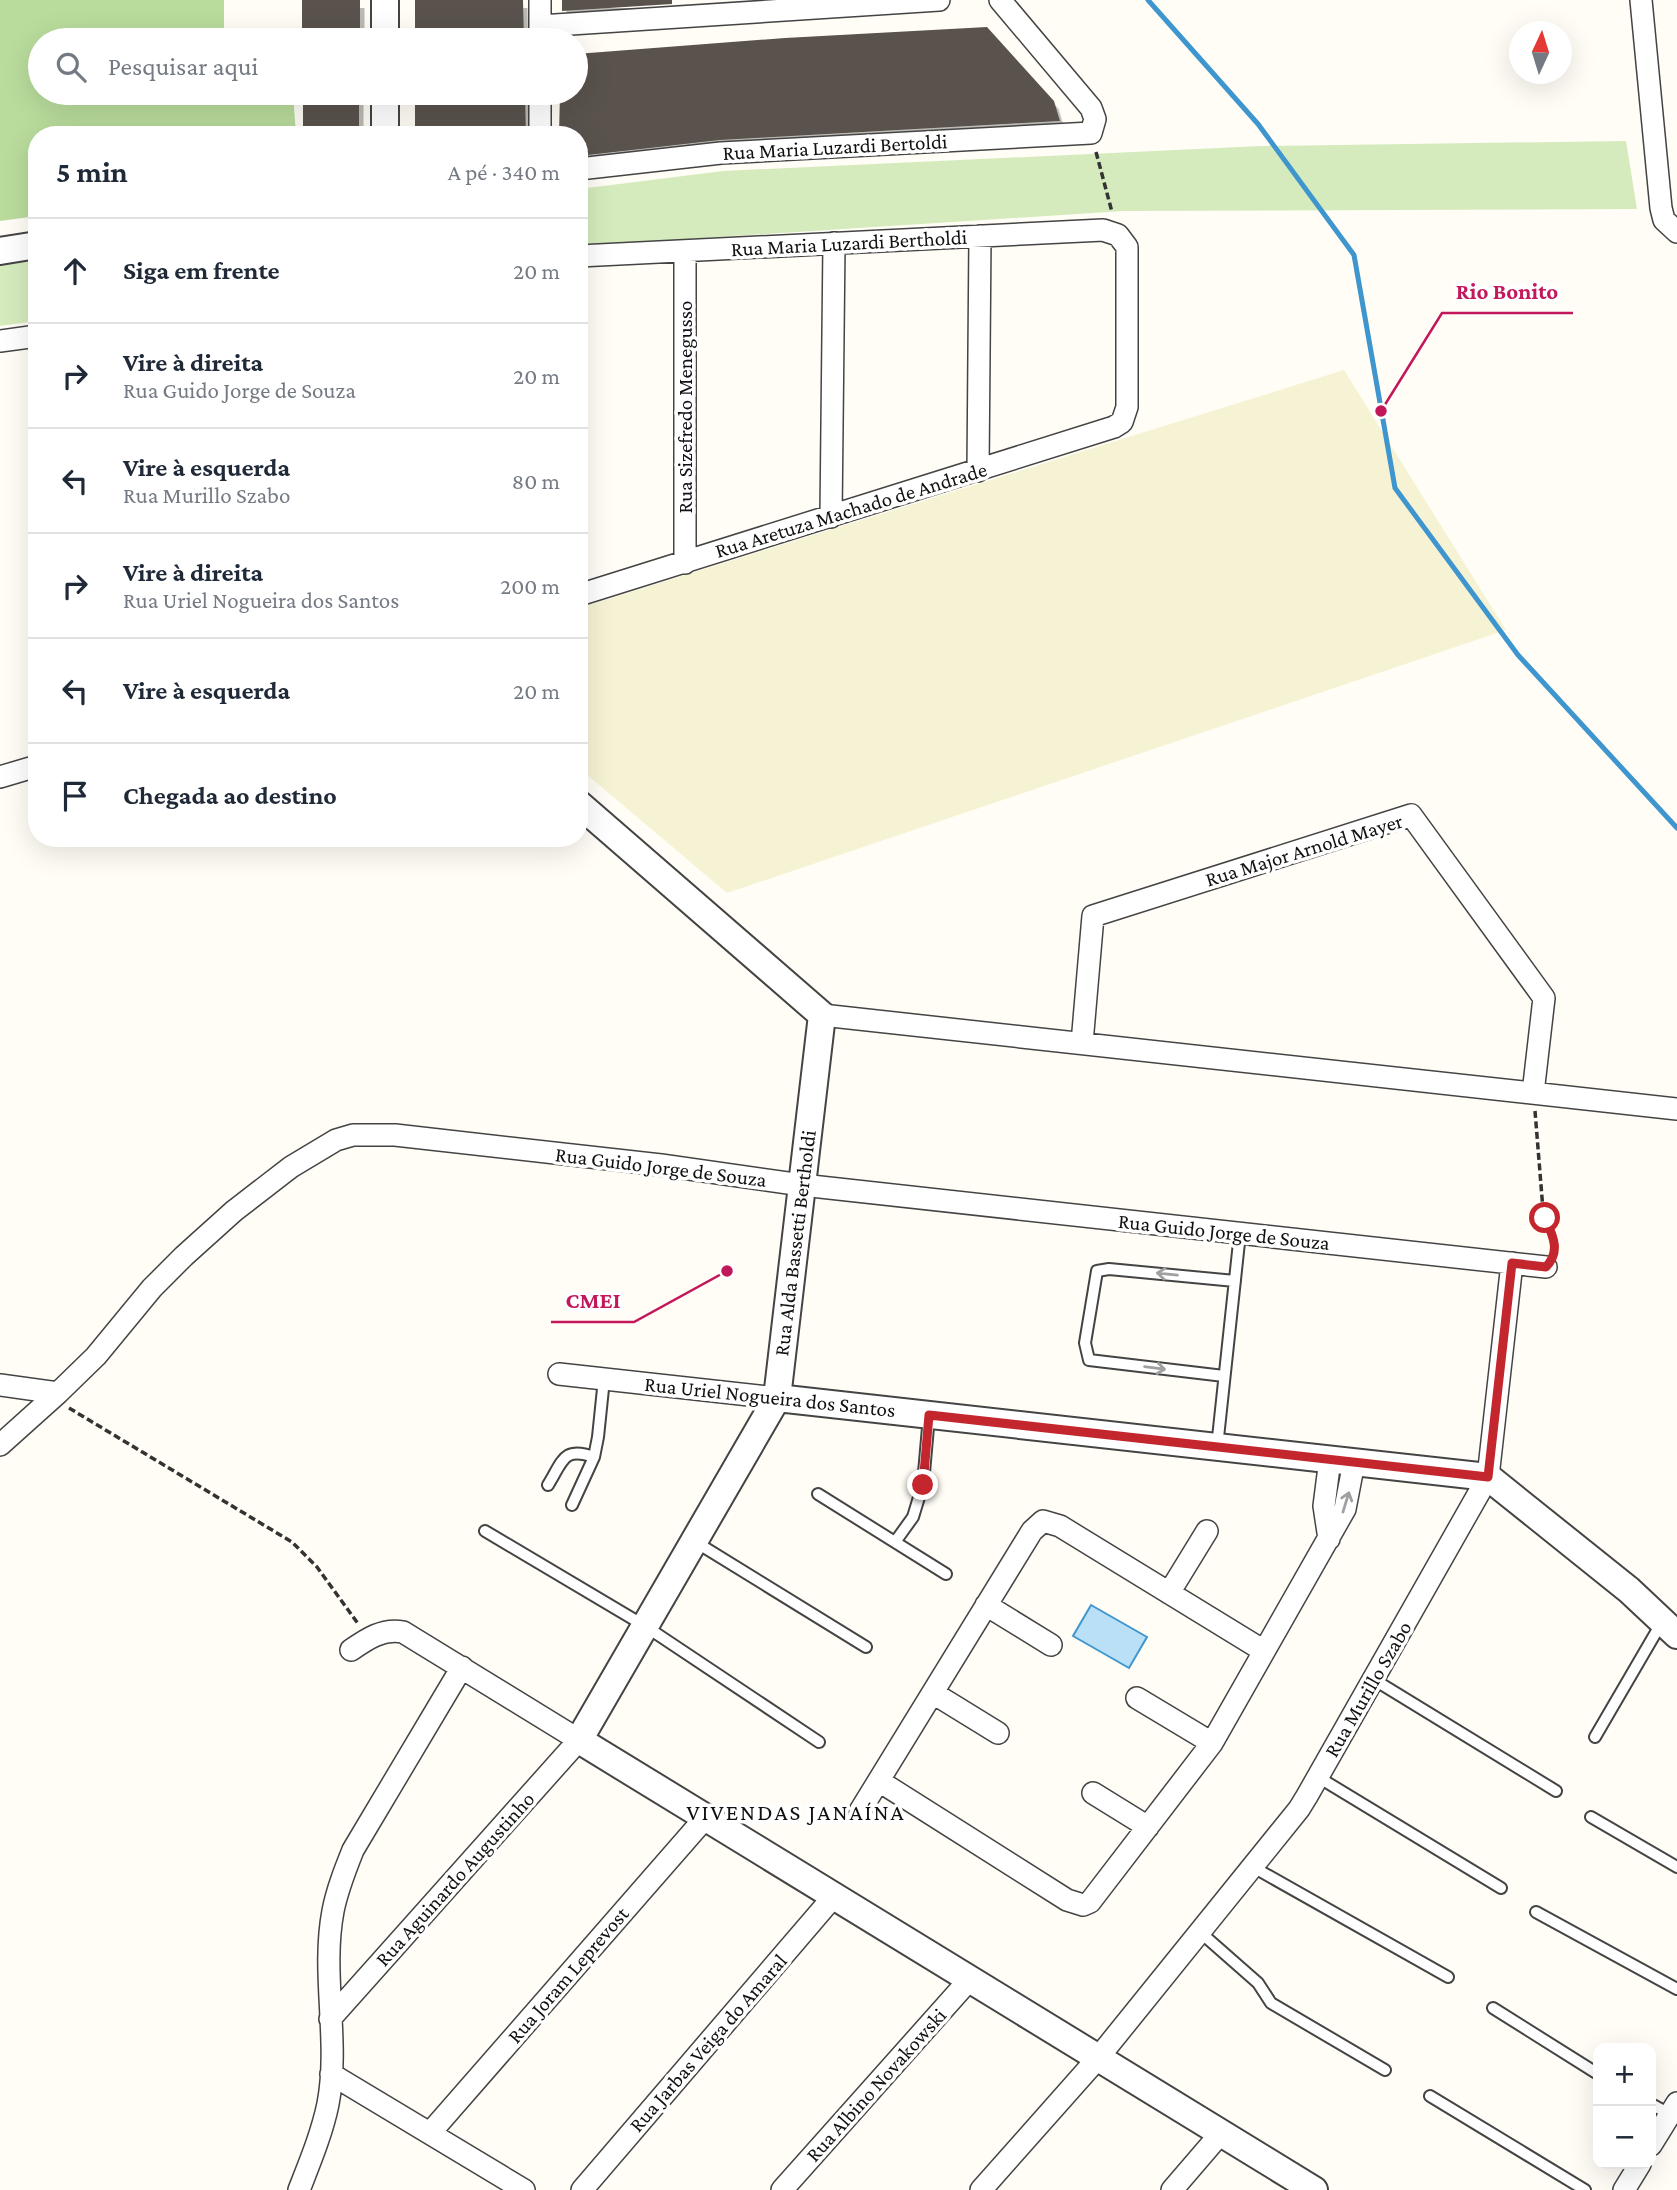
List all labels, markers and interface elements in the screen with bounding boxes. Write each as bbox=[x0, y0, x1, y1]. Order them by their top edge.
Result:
north arrow bbox=[1509, 21, 1572, 84]
search box bbox=[28, 28, 588, 105]
icon: search bbox=[52, 48, 90, 86]
text: Pesquisar aqui bbox=[108, 52, 258, 81]
street label: Rua Maria Luzardi Bertoldi bbox=[722, 129, 948, 165]
text: 5 min bbox=[56, 155, 128, 188]
text: A pé · 340 m bbox=[448, 159, 560, 185]
street label: Rua Maria Luzardi Bertholdi bbox=[730, 225, 968, 261]
icon: ahead bbox=[56, 252, 94, 290]
text: Siga em frente bbox=[123, 256, 280, 285]
text: 20 m bbox=[513, 258, 560, 284]
callout: Rio Bonito bbox=[1442, 269, 1573, 313]
text: Rio Bonito bbox=[1456, 278, 1558, 304]
street label: Rua Sizefredo Menegusso bbox=[673, 301, 697, 513]
text: Vire à direita bbox=[123, 348, 263, 377]
icon: right bbox=[56, 357, 94, 395]
text: 20 m bbox=[513, 363, 560, 389]
text: Rua Guido Jorge de Souza bbox=[123, 377, 356, 403]
text: Vire à esquerda bbox=[123, 453, 290, 482]
street label: Rua Aretuza Machado de Andrade bbox=[712, 457, 990, 563]
icon: left bbox=[56, 462, 94, 500]
text: 80 m bbox=[512, 468, 560, 494]
text: Rua Murillo Szabo bbox=[123, 482, 290, 508]
text: Vire à direita bbox=[123, 558, 263, 587]
icon: right bbox=[56, 567, 94, 605]
text: 200 m bbox=[500, 573, 560, 599]
text: Rua Uriel Nogueira dos Santos bbox=[123, 587, 399, 613]
icon: left bbox=[56, 672, 94, 710]
text: Vire à esquerda bbox=[123, 676, 290, 705]
text: 20 m bbox=[513, 678, 560, 704]
icon: arrive bbox=[56, 777, 94, 815]
text: Chegada ao destino bbox=[123, 781, 337, 810]
street label: Rua Major Arnold Mayer bbox=[1202, 808, 1406, 891]
street label: Rua Alda Bassetti Bertholdi bbox=[769, 1128, 821, 1357]
street label: Rua Guido Jorge de Souza bbox=[554, 1142, 768, 1192]
route start bbox=[1529, 1202, 1560, 1233]
street label: Rua Guido Jorge de Souza bbox=[1117, 1209, 1331, 1255]
one-way arrow bbox=[1156, 1267, 1179, 1280]
callout: CMEI bbox=[551, 1278, 634, 1322]
text: CMEI bbox=[566, 1287, 620, 1313]
one-way arrow bbox=[1143, 1362, 1166, 1375]
street label: Rua Uriel Nogueira dos Santos bbox=[643, 1372, 897, 1422]
route end bbox=[907, 1469, 938, 1500]
one-way arrow bbox=[1341, 1492, 1354, 1514]
street label: Rua Murillo Szabo bbox=[1319, 1617, 1417, 1761]
street label: Rua Aguinardo Augustinho bbox=[370, 1787, 540, 1971]
district label: VIVENDAS JANAÍNA bbox=[686, 1799, 906, 1825]
street label: Rua Joram Leprevost bbox=[502, 1901, 634, 2048]
street label: Rua Jarbas Veiga do Amaral bbox=[624, 1949, 792, 2137]
street label: Rua Albino Novakowski bbox=[801, 2003, 952, 2167]
map controls bbox=[1593, 2043, 1656, 2169]
button: + bbox=[1593, 2043, 1656, 2106]
button: − bbox=[1593, 2106, 1656, 2169]

